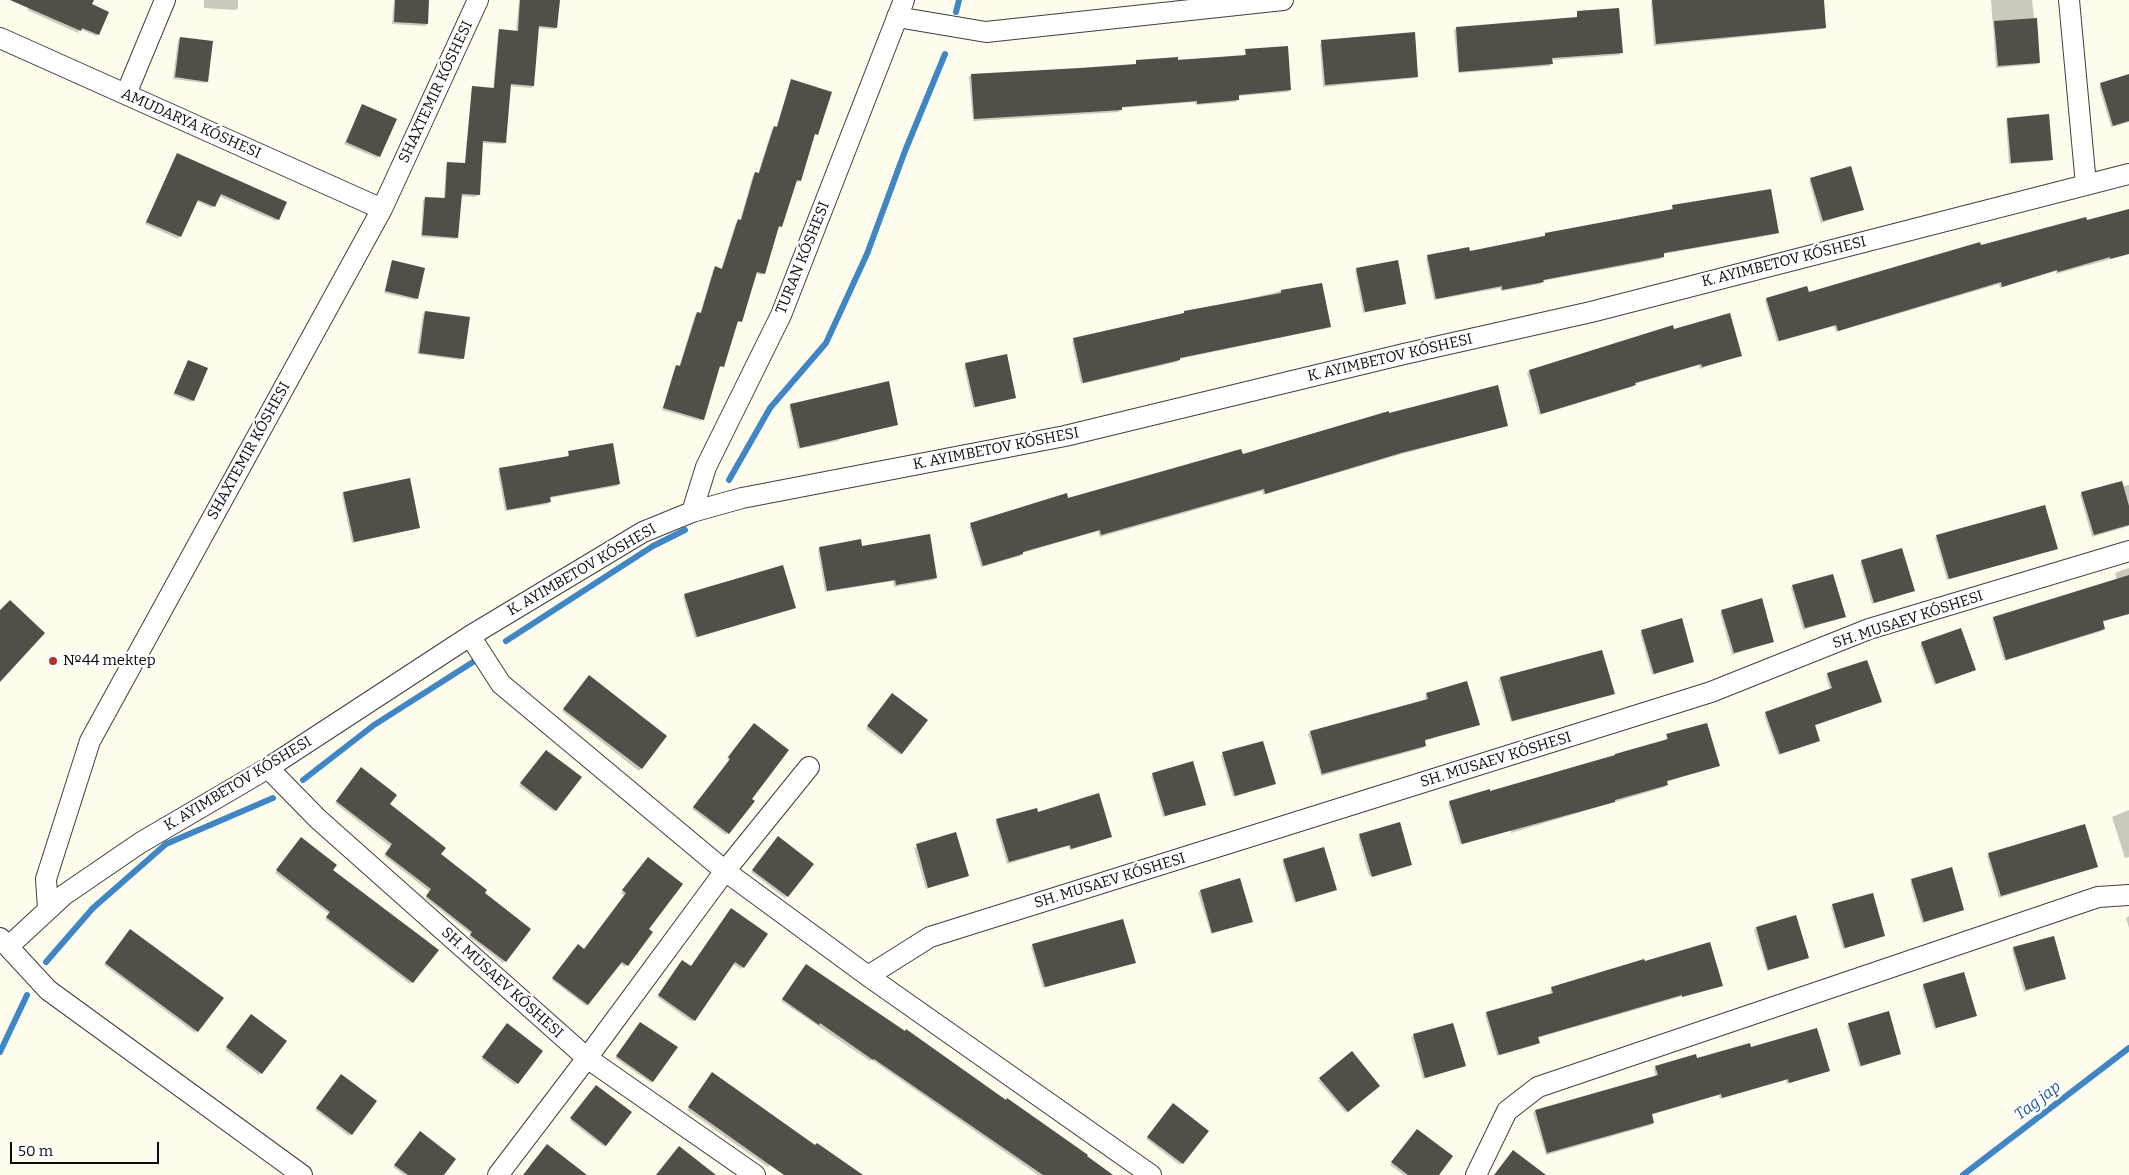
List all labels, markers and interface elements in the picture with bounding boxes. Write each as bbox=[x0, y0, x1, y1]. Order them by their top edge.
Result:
street label: SHAXTEMIR KÓSHESI bbox=[395, 18, 477, 166]
street label: AMUDARYA KÓSHESI bbox=[118, 85, 264, 163]
street label: TURAN KÓSHESI bbox=[772, 199, 834, 317]
street label: K. AYIMBETOV KÓSHESI bbox=[1700, 233, 1868, 291]
street label: K. AYIMBETOV KÓSHESI bbox=[1306, 330, 1474, 386]
street label: SHAXTEMIR KÓSHESI bbox=[204, 379, 294, 523]
street label: K. AYIMBETOV KÓSHESI bbox=[911, 424, 1081, 474]
street label: K. AYIMBETOV KÓSHESI bbox=[504, 520, 660, 620]
street label: SH. MUSAEV KÓSHESI bbox=[1830, 587, 1986, 653]
place label: №44 mektep bbox=[63, 652, 156, 670]
marker: №44 mektep bbox=[47, 655, 59, 667]
street label: SH. MUSAEV KÓSHESI bbox=[1418, 728, 1574, 792]
street label: K. AYIMBETOV KÓSHESI bbox=[161, 733, 315, 835]
street label: SH. MUSAEV KÓSHESI bbox=[1032, 849, 1188, 913]
street label: SH. MUSAEV KÓSHESI bbox=[438, 924, 566, 1042]
water label: Tag jap bbox=[2011, 1077, 2065, 1125]
scale bar bbox=[12, 1132, 161, 1164]
text: 50 m bbox=[18, 1142, 53, 1160]

